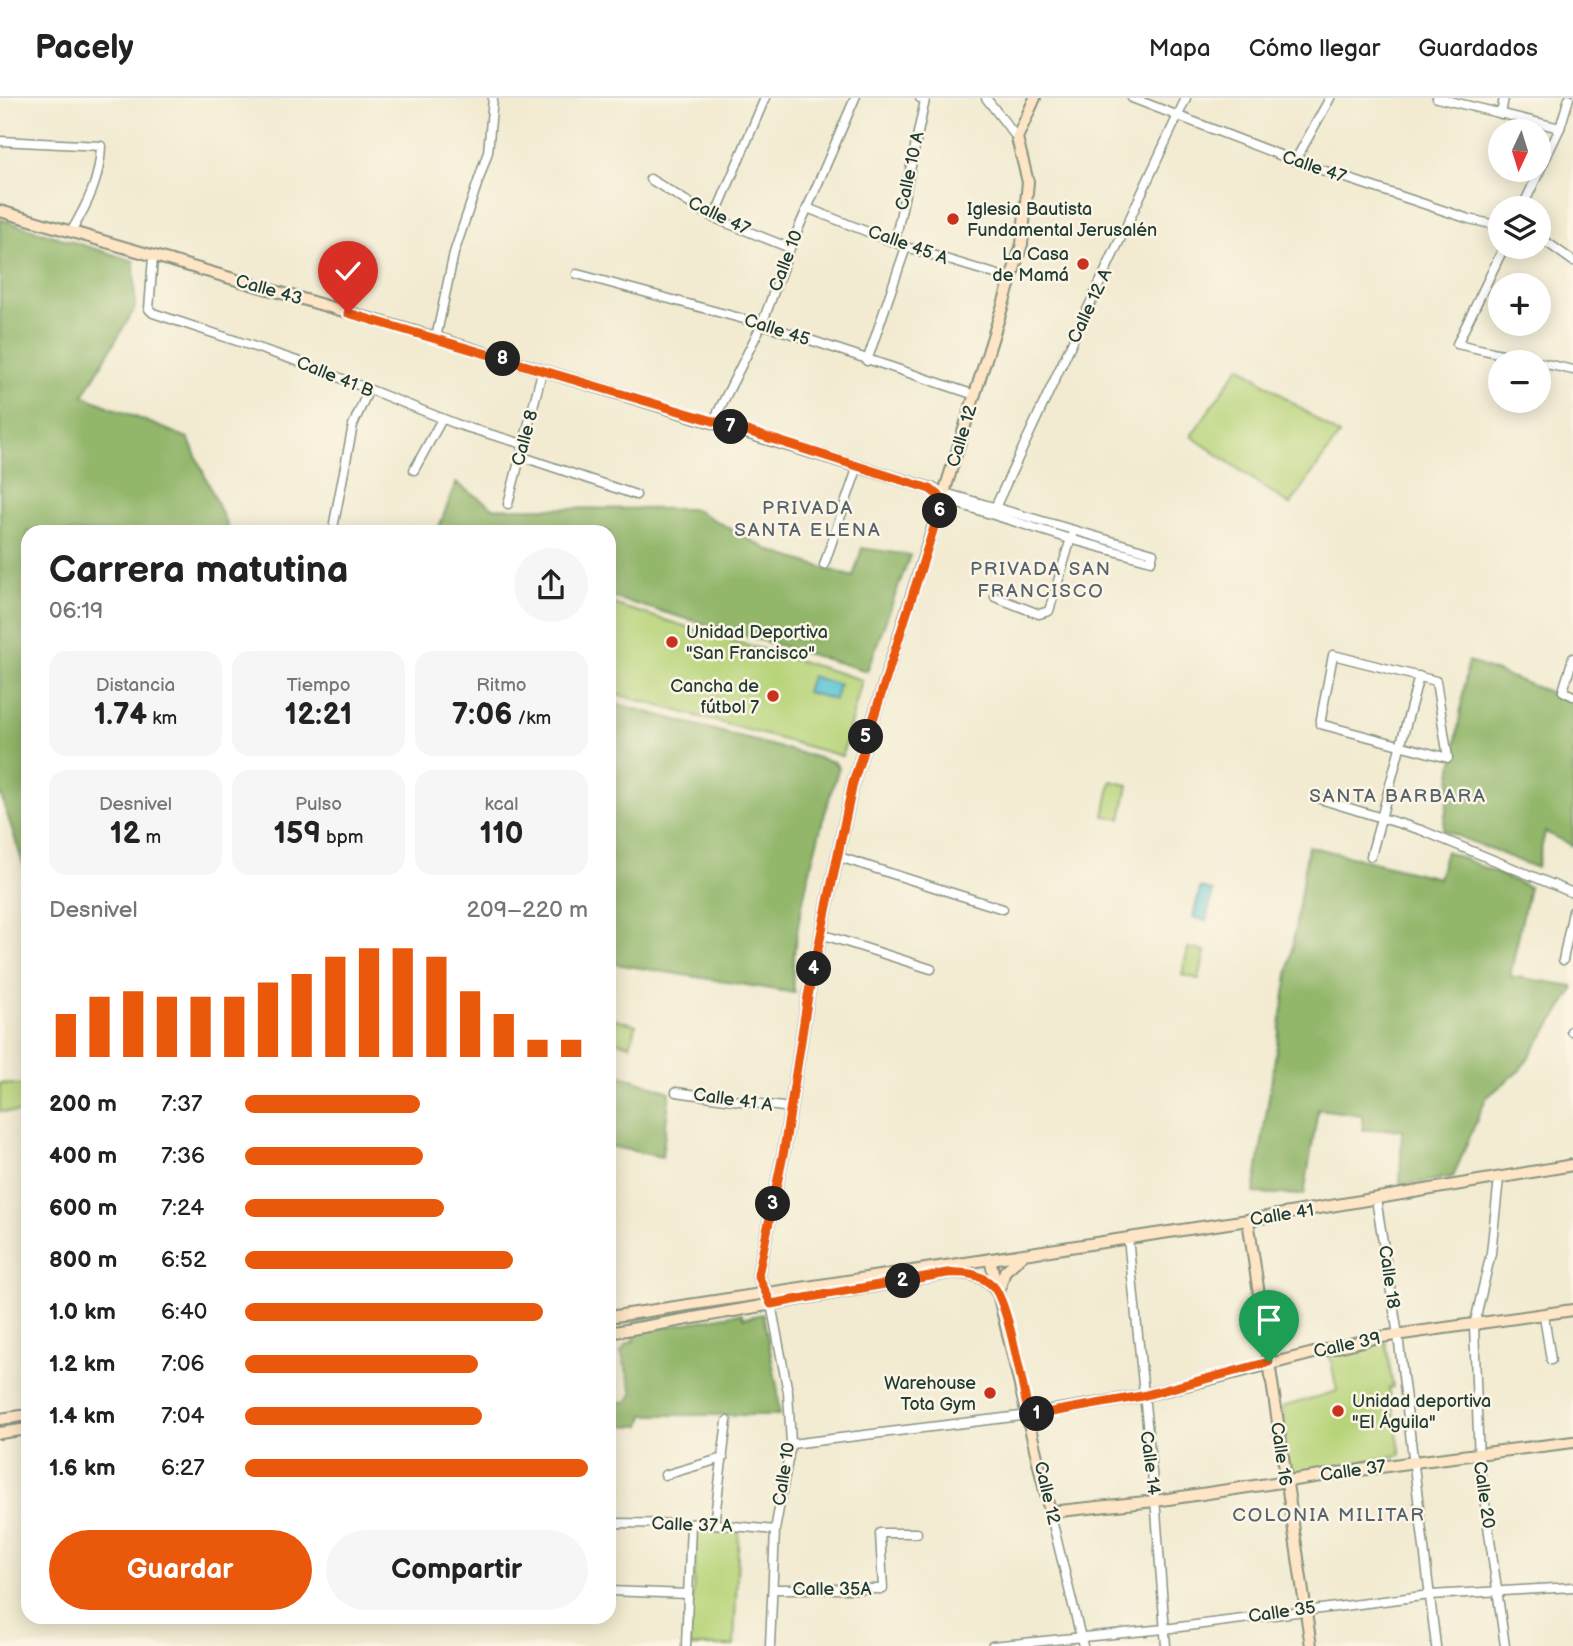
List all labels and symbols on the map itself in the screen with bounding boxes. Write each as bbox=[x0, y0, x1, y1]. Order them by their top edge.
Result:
north arrow bbox=[1488, 119, 1550, 182]
street label: Calle 10 A bbox=[891, 130, 929, 212]
street label: Calle 47 bbox=[1279, 146, 1349, 188]
street label: Calle 47 bbox=[685, 192, 754, 240]
place label: Iglesia Bautista Fundamental Jerusalén bbox=[967, 199, 1157, 241]
marker: Iglesia Bautista Fundamental Jerusalén bbox=[945, 211, 961, 227]
street label: Calle 45 A bbox=[865, 221, 951, 269]
street label: Calle 10 bbox=[765, 227, 807, 295]
pin bbox=[318, 241, 378, 313]
place label: La Casa de Mamá bbox=[992, 244, 1069, 286]
marker: La Casa de Mamá bbox=[1075, 256, 1091, 272]
street label: Calle 12 A bbox=[1064, 265, 1116, 347]
street label: Calle 43 bbox=[233, 270, 305, 310]
street label: Calle 45 bbox=[742, 310, 812, 350]
pin: 8 bbox=[486, 342, 520, 376]
street label: Calle 41 B bbox=[293, 352, 377, 402]
street label: Calle 12 bbox=[943, 402, 982, 470]
street label: Calle 8 bbox=[507, 408, 543, 468]
pin: 7 bbox=[714, 410, 748, 444]
pin: 6 bbox=[922, 494, 958, 528]
district label: PRIVADA SANTA ELENA bbox=[734, 497, 882, 542]
district label: PRIVADA SAN FRANCISCO bbox=[970, 558, 1112, 603]
place label: Unidad Deportiva "San Francisco" bbox=[686, 622, 828, 664]
marker: Unidad Deportiva "San Francisco" bbox=[664, 634, 680, 650]
place label: Cancha de fútbol 7 bbox=[670, 676, 759, 718]
marker: Cancha de fútbol 7 bbox=[765, 688, 781, 704]
pin: 5 bbox=[848, 720, 884, 754]
district label: SANTA BARBARA bbox=[1309, 785, 1487, 808]
pin: 4 bbox=[796, 952, 832, 986]
street label: Calle 41 A bbox=[692, 1084, 774, 1116]
pin: 3 bbox=[756, 1186, 790, 1222]
street label: Calle 41 bbox=[1249, 1200, 1315, 1230]
street label: Calle 18 bbox=[1374, 1244, 1404, 1310]
pin: 2 bbox=[886, 1264, 920, 1298]
pin bbox=[1239, 1290, 1299, 1362]
street label: Calle 39 bbox=[1312, 1328, 1382, 1362]
place label: Warehouse Tota Gym bbox=[884, 1373, 976, 1415]
marker: Warehouse Tota Gym bbox=[982, 1385, 998, 1401]
place label: Unidad deportiva "El Águila" bbox=[1352, 1391, 1491, 1433]
pin: 1 bbox=[1020, 1396, 1054, 1432]
marker: Unidad deportiva "El Águila" bbox=[1330, 1403, 1346, 1419]
street label: Calle 16 bbox=[1266, 1421, 1296, 1487]
street label: Calle 14 bbox=[1136, 1430, 1164, 1496]
street label: Calle 10 bbox=[769, 1441, 799, 1507]
street label: Calle 37 bbox=[1319, 1456, 1387, 1486]
street label: Calle 12 bbox=[1030, 1459, 1065, 1527]
street label: Calle 20 bbox=[1469, 1460, 1499, 1530]
district label: COLONIA MILITAR bbox=[1232, 1504, 1426, 1527]
street label: Calle 37 A bbox=[651, 1513, 733, 1537]
street label: Calle 35A bbox=[793, 1579, 871, 1600]
street label: Calle 35 bbox=[1247, 1597, 1317, 1627]

